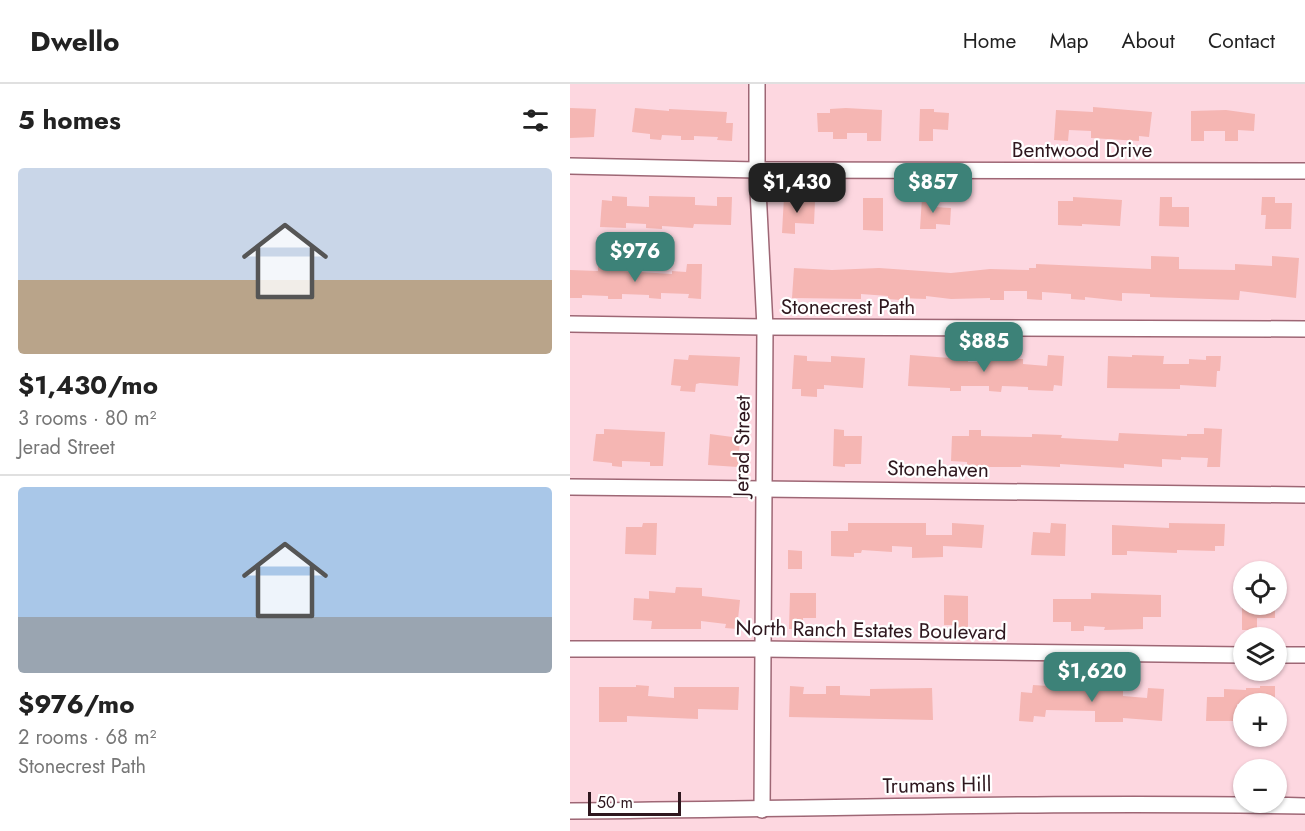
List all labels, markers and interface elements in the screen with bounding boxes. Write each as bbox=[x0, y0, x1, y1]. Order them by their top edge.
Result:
text: Dwello bbox=[30, 21, 120, 62]
text: Home bbox=[963, 26, 1016, 56]
text: Map bbox=[1049, 26, 1089, 56]
text: About bbox=[1122, 26, 1175, 56]
text: Contact bbox=[1208, 26, 1275, 56]
text: 5 homes bbox=[18, 101, 121, 139]
icon: filters bbox=[519, 104, 552, 137]
street label: Bentwood Drive bbox=[1012, 135, 1152, 165]
pin: $1,430 bbox=[748, 163, 846, 214]
pin: $857 bbox=[897, 163, 969, 214]
text: $1,430 bbox=[763, 168, 831, 197]
text: $857 bbox=[908, 168, 958, 197]
icon: home bbox=[231, 207, 339, 315]
pin: $976 bbox=[599, 232, 671, 283]
text: $976 bbox=[610, 237, 660, 266]
street label: Stonecrest Path bbox=[781, 292, 915, 322]
pin: $885 bbox=[948, 322, 1020, 373]
text: $885 bbox=[959, 327, 1009, 356]
text: $1,430/mo bbox=[18, 366, 158, 404]
street label: Jerad Street bbox=[726, 395, 758, 500]
text: 3 rooms · 80 m² bbox=[18, 404, 156, 433]
text: Jerad Street bbox=[18, 433, 115, 462]
street label: Stonehaven bbox=[887, 453, 989, 485]
icon: home bbox=[231, 526, 339, 634]
map controls bbox=[1233, 561, 1287, 813]
button: locate bbox=[1233, 561, 1287, 615]
street label: North Ranch Estates Boulevard bbox=[735, 613, 1007, 647]
button: layers bbox=[1233, 627, 1287, 681]
pin: $1,620 bbox=[1043, 652, 1141, 703]
text: $1,620 bbox=[1058, 657, 1126, 686]
text: $976/mo bbox=[18, 685, 135, 723]
button: + bbox=[1233, 693, 1287, 747]
text: 2 rooms · 68 m² bbox=[18, 723, 156, 752]
text: Stonecrest Path bbox=[18, 752, 146, 781]
button: − bbox=[1233, 759, 1287, 813]
street label: Trumans Hill bbox=[882, 769, 992, 801]
scale bar bbox=[588, 789, 681, 816]
text: 50 m bbox=[597, 791, 633, 814]

